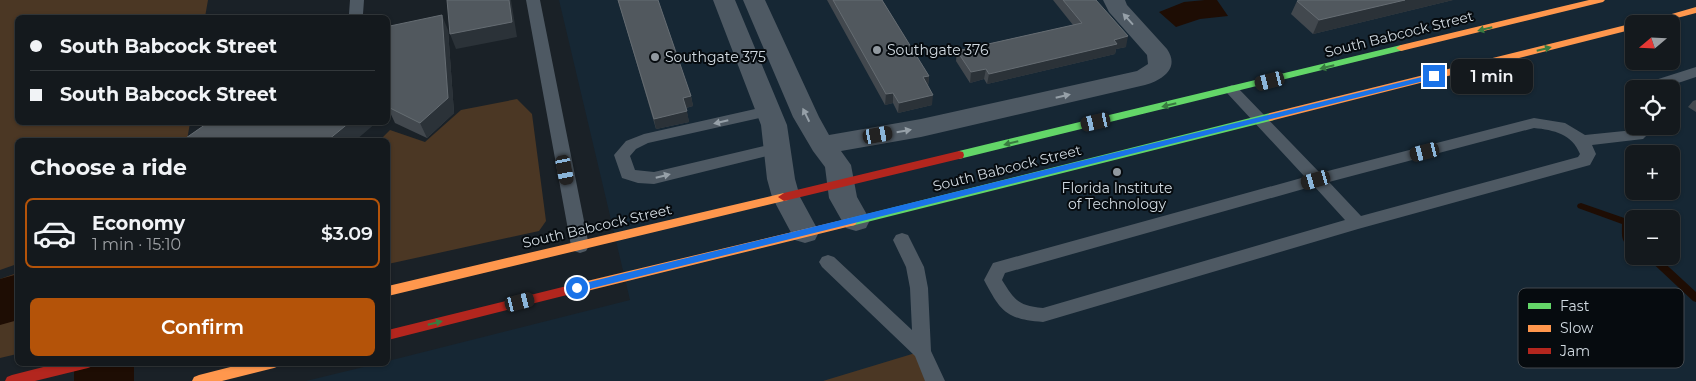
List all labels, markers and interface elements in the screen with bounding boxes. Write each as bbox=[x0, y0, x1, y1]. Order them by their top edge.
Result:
street label: South Babcock Street bbox=[1323, 7, 1476, 61]
one-way arrow bbox=[1122, 14, 1134, 26]
north arrow bbox=[1625, 15, 1680, 70]
map controls bbox=[1625, 15, 1680, 265]
one-way arrow bbox=[1478, 25, 1493, 33]
text: South Babcock Street bbox=[60, 35, 277, 58]
place label: Southgate 376 bbox=[887, 41, 989, 59]
marker: Southgate 376 bbox=[871, 44, 883, 56]
one-way arrow bbox=[1536, 45, 1551, 53]
place label: Southgate 375 bbox=[665, 48, 766, 66]
marker: Southgate 375 bbox=[649, 51, 661, 63]
callout: 1 min bbox=[1452, 58, 1534, 94]
one-way arrow bbox=[1320, 63, 1335, 71]
route end bbox=[1423, 65, 1445, 87]
text: 1 min bbox=[1471, 67, 1513, 86]
car bbox=[1253, 70, 1286, 92]
button: locate bbox=[1625, 80, 1680, 135]
text: South Babcock Street bbox=[60, 83, 277, 106]
one-way arrow bbox=[1055, 92, 1070, 100]
one-way arrow bbox=[1162, 101, 1177, 109]
one-way arrow bbox=[801, 108, 809, 122]
car bbox=[1079, 111, 1112, 133]
one-way arrow bbox=[713, 118, 728, 126]
car bbox=[861, 125, 894, 145]
one-way arrow bbox=[897, 126, 913, 134]
one-way arrow bbox=[1004, 139, 1019, 147]
street label: South Babcock Street bbox=[931, 141, 1084, 195]
car bbox=[1408, 141, 1441, 163]
button: + bbox=[1625, 145, 1680, 200]
text: Choose a ride bbox=[30, 154, 187, 181]
car bbox=[554, 154, 575, 186]
marker: Florida Institute of Technology bbox=[1111, 166, 1123, 178]
car bbox=[1299, 169, 1332, 191]
one-way arrow bbox=[656, 172, 671, 180]
place label: Florida Institute of Technology bbox=[1062, 179, 1172, 213]
street label: South Babcock Street bbox=[521, 200, 674, 252]
button: − bbox=[1625, 210, 1680, 265]
icon: car bbox=[32, 211, 77, 256]
text: Economy bbox=[92, 212, 185, 235]
text: $3.09 bbox=[321, 222, 373, 245]
text: 1 min · 15:10 bbox=[92, 235, 181, 254]
route start bbox=[566, 277, 588, 299]
legend bbox=[1518, 288, 1684, 368]
car bbox=[503, 291, 536, 313]
text: Fast bbox=[1560, 297, 1590, 315]
button: Confirm bbox=[30, 298, 375, 356]
one-way arrow bbox=[427, 319, 442, 327]
text: Slow bbox=[1560, 319, 1594, 337]
text: Jam bbox=[1559, 342, 1590, 360]

